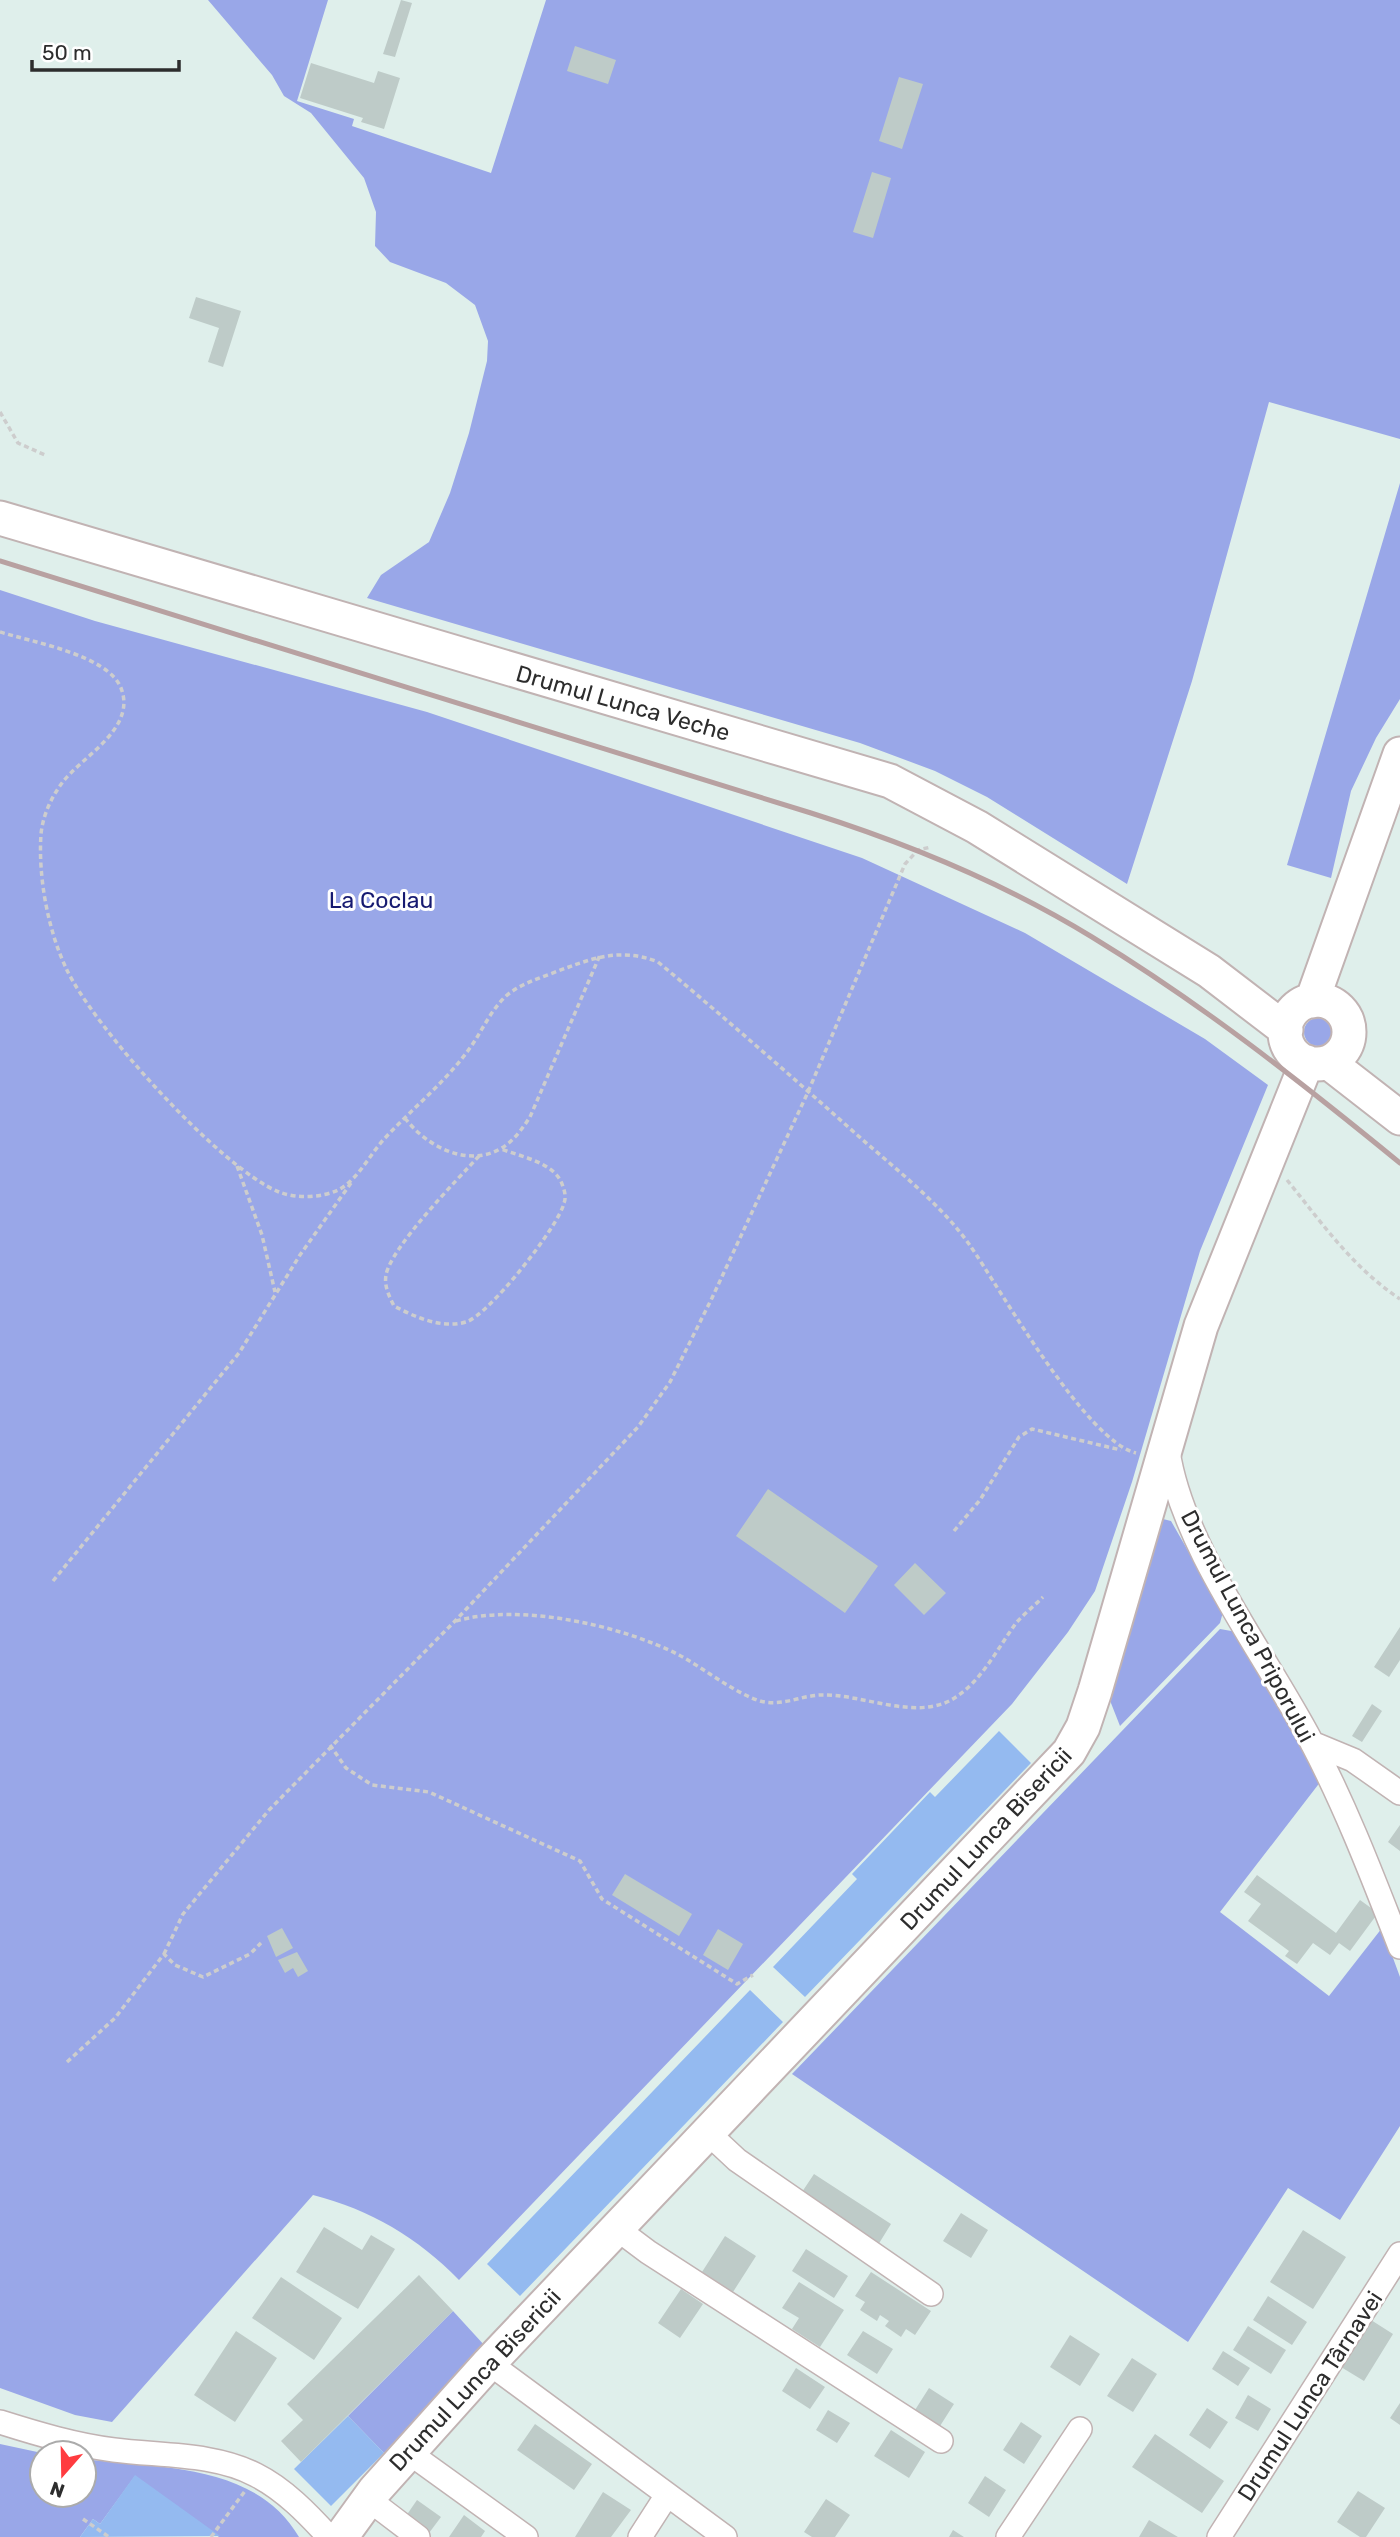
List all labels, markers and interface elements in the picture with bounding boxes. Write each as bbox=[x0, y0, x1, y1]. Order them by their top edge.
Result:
scale bar bbox=[32, 28, 178, 72]
text: 50 m bbox=[42, 40, 92, 65]
street label: Drumul Lunca Veche bbox=[513, 659, 733, 747]
park label: La Coclau bbox=[329, 886, 433, 914]
street label: Drumul Lunca Priporului bbox=[1175, 1505, 1321, 1747]
street label: Drumul Lunca Bisericii bbox=[894, 1742, 1078, 1936]
street label: Drumul Lunca Bisericii bbox=[383, 2283, 567, 2477]
street label: Drumul Lunca Târnavei bbox=[1232, 2286, 1388, 2506]
north arrow bbox=[28, 2439, 98, 2509]
text: N bbox=[47, 2476, 68, 2503]

